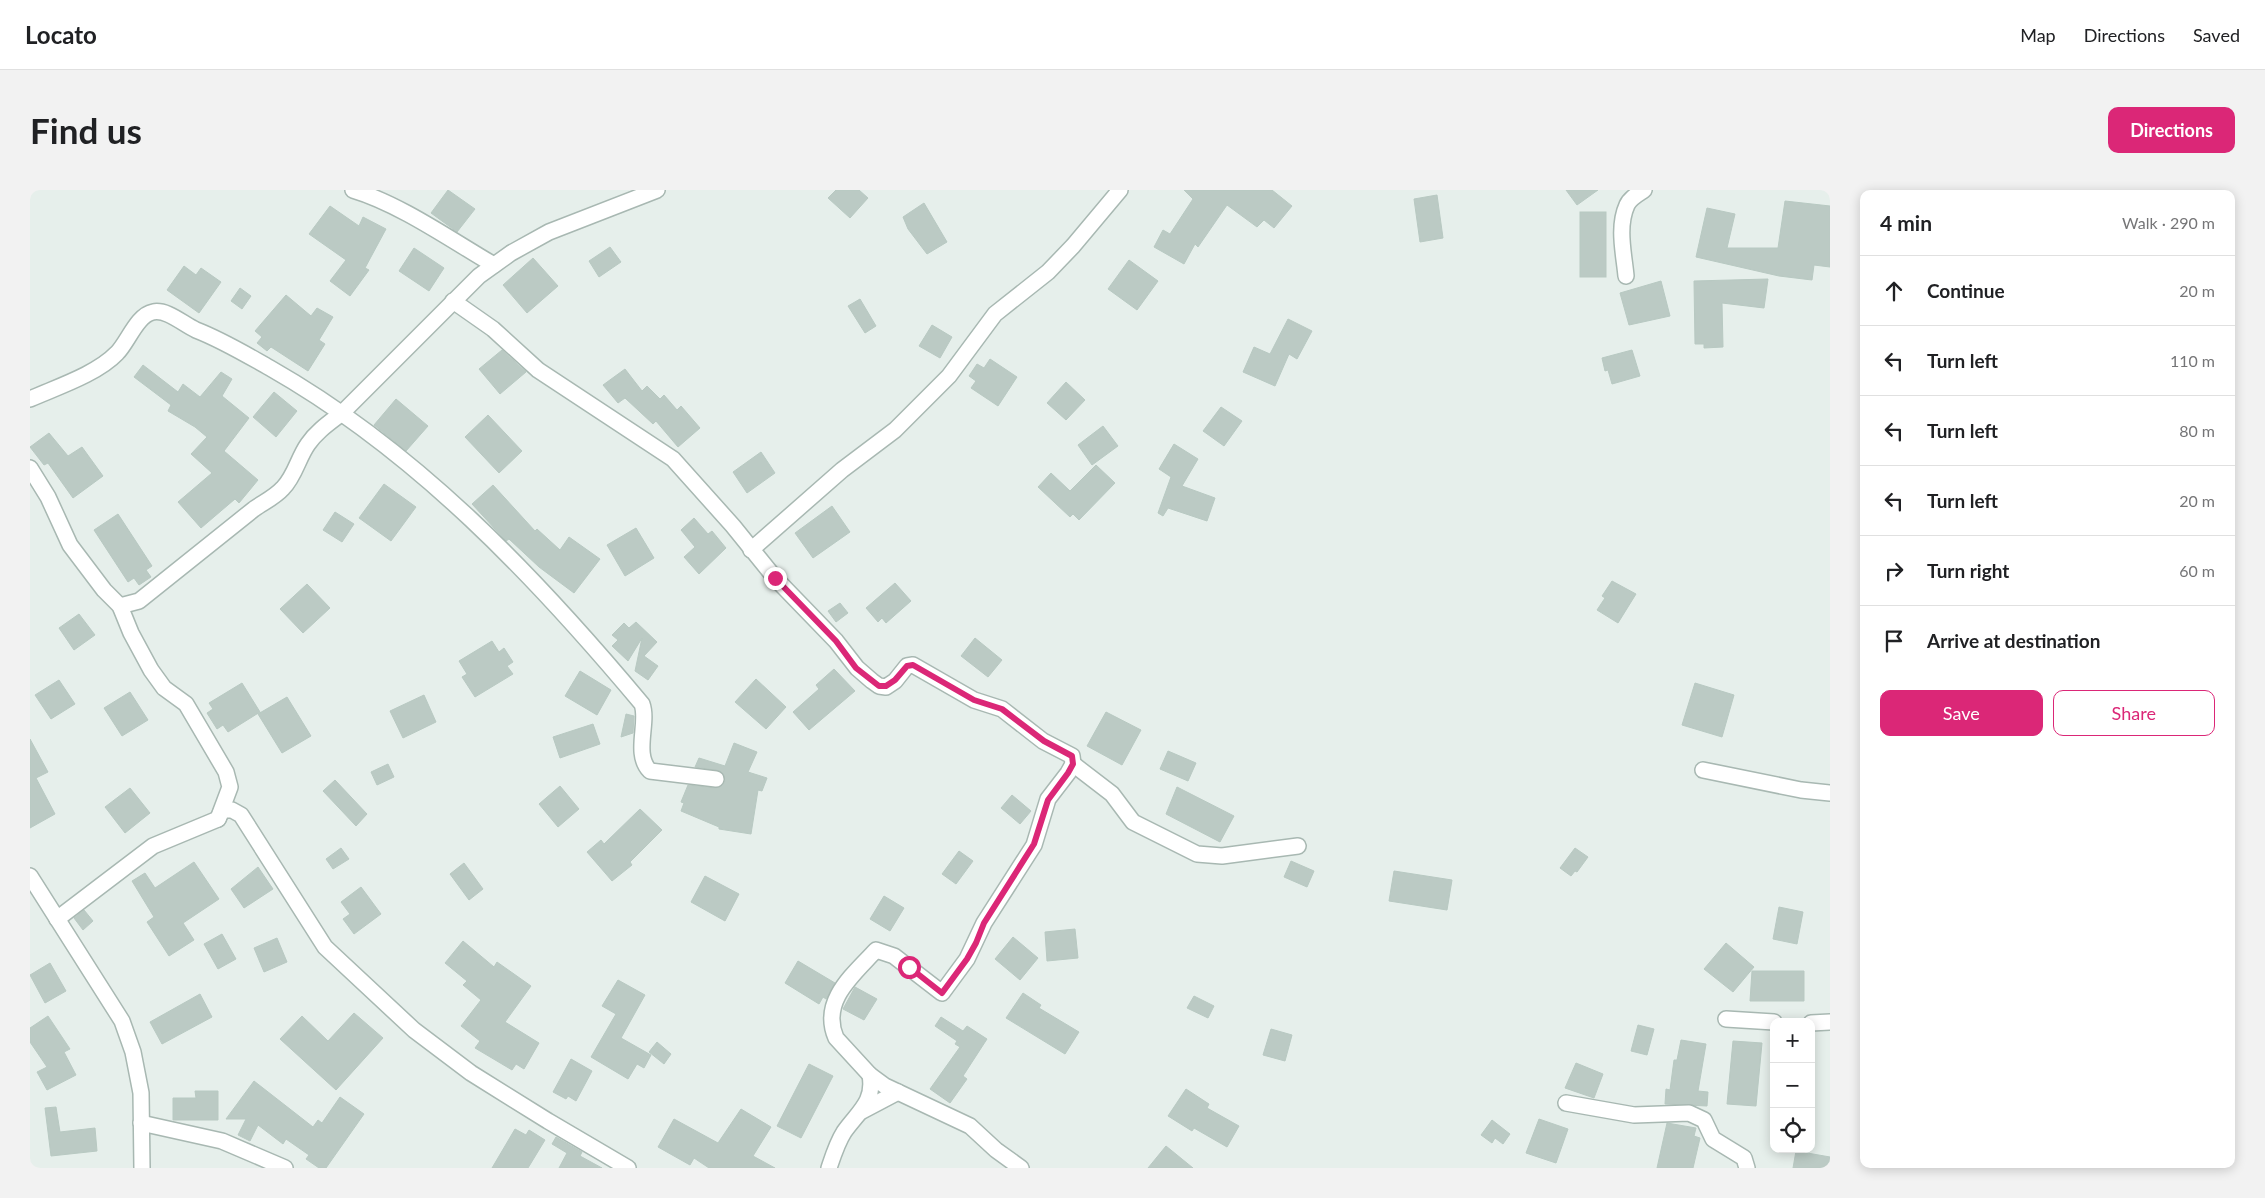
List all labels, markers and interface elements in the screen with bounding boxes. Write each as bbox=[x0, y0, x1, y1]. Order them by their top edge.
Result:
text: Locato bbox=[25, 20, 97, 49]
text: Map bbox=[2020, 24, 2056, 46]
text: Directions bbox=[2084, 24, 2165, 46]
text: Saved bbox=[2193, 24, 2240, 46]
button: Directions bbox=[2108, 107, 2235, 153]
text: Find us bbox=[30, 109, 142, 151]
text: 4 min bbox=[1880, 210, 1932, 235]
text: Walk · 290 m bbox=[2122, 213, 2215, 232]
icon: ahead bbox=[1880, 277, 1908, 305]
text: Continue bbox=[1927, 279, 2005, 302]
text: 20 m bbox=[2179, 281, 2215, 300]
icon: left bbox=[1880, 347, 1908, 375]
text: Turn left bbox=[1927, 349, 1998, 372]
text: 110 m bbox=[2170, 351, 2215, 370]
icon: left bbox=[1880, 417, 1908, 445]
text: Turn left bbox=[1927, 419, 1998, 442]
text: 80 m bbox=[2179, 421, 2215, 440]
icon: left bbox=[1880, 487, 1908, 515]
text: Turn left bbox=[1927, 489, 1998, 512]
text: 20 m bbox=[2179, 491, 2215, 510]
icon: right bbox=[1880, 557, 1908, 585]
text: Turn right bbox=[1927, 559, 2009, 582]
text: 60 m bbox=[2179, 561, 2215, 580]
route end bbox=[764, 567, 787, 590]
icon: arrive bbox=[1880, 627, 1908, 655]
text: Arrive at destination bbox=[1927, 629, 2100, 652]
button: Save bbox=[1880, 690, 2043, 736]
button: Share bbox=[2053, 690, 2215, 736]
route start bbox=[898, 956, 921, 979]
map controls bbox=[1770, 1018, 1815, 1153]
button: + bbox=[1770, 1018, 1815, 1063]
button: − bbox=[1770, 1063, 1815, 1108]
button: locate bbox=[1770, 1108, 1815, 1153]

